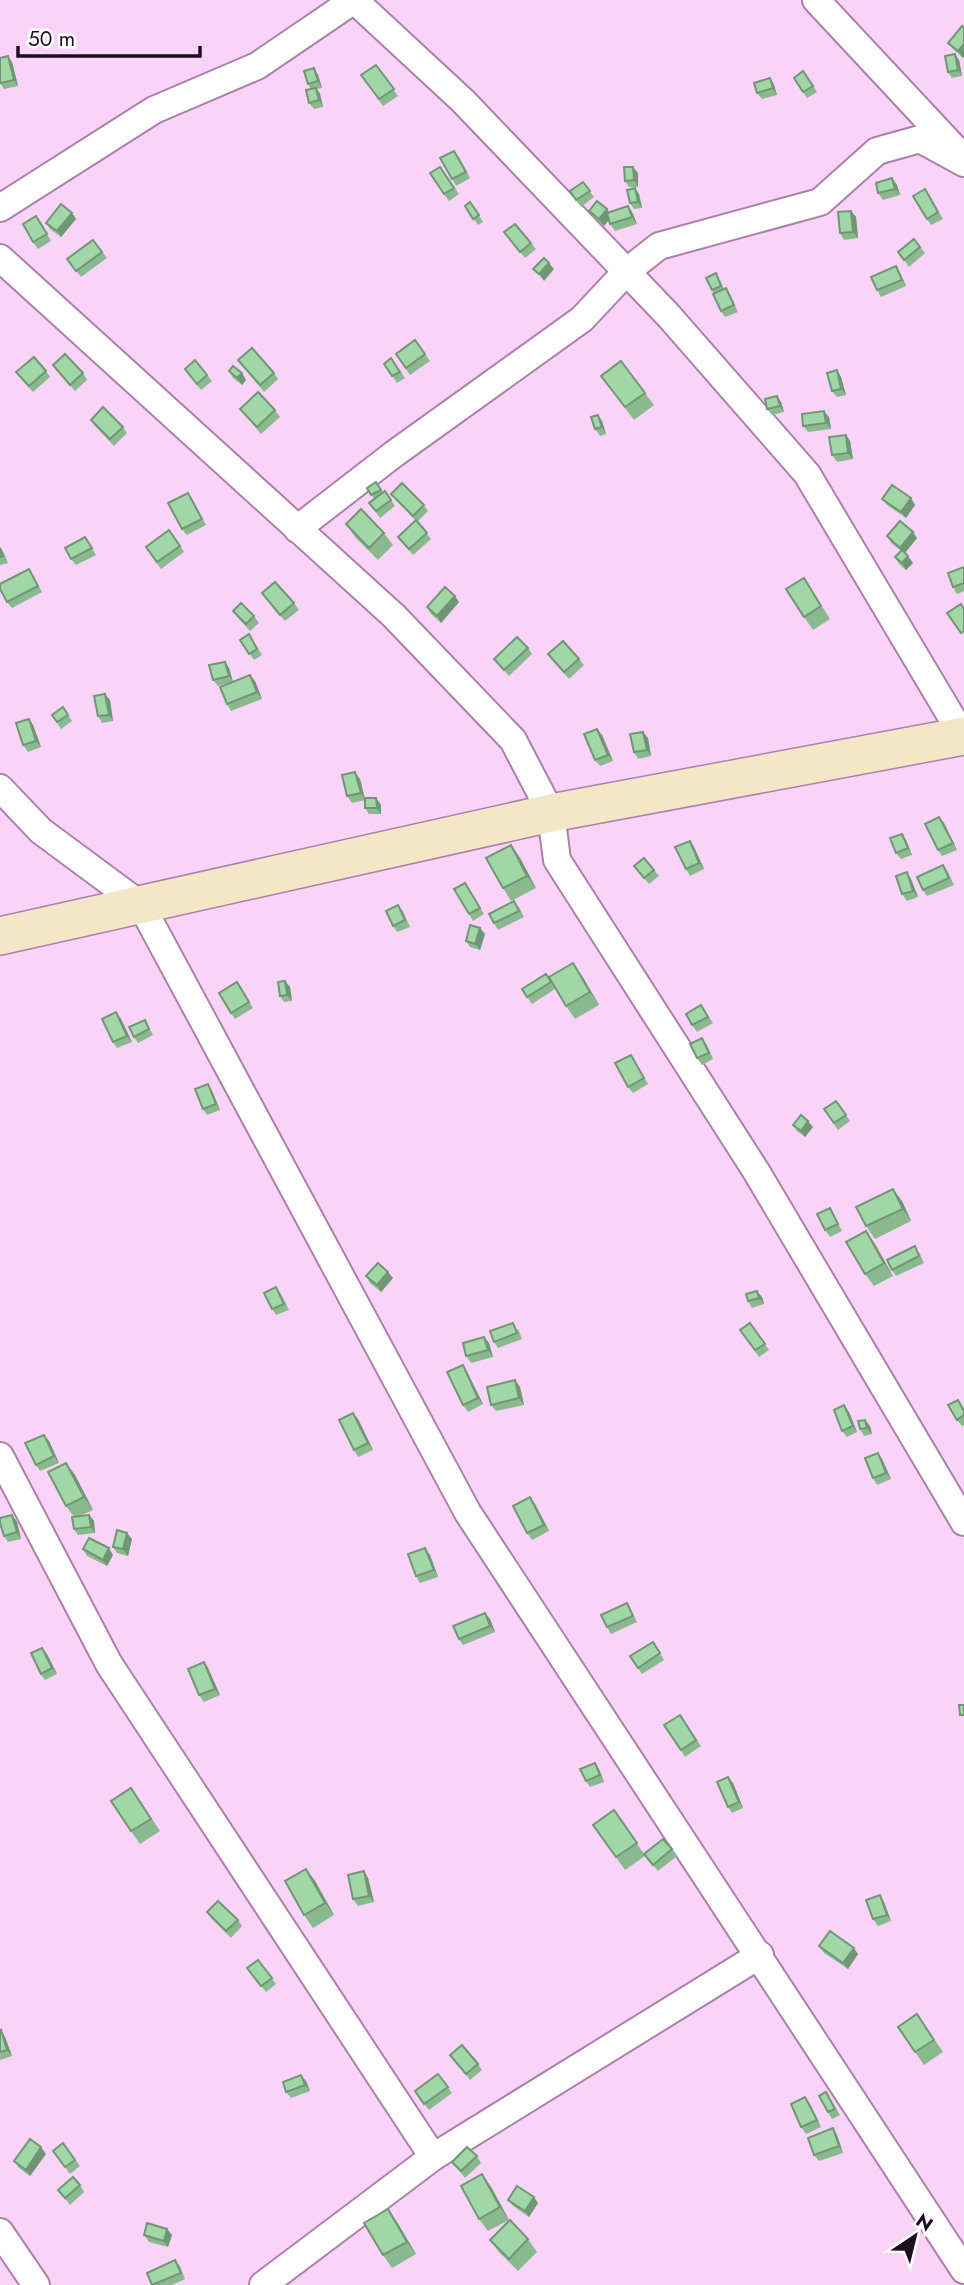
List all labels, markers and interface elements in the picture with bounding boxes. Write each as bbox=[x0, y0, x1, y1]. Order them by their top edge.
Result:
scale bar bbox=[18, 14, 200, 58]
text: 50 m bbox=[28, 24, 75, 54]
north arrow bbox=[880, 2201, 950, 2271]
text: N bbox=[911, 2207, 938, 2238]

